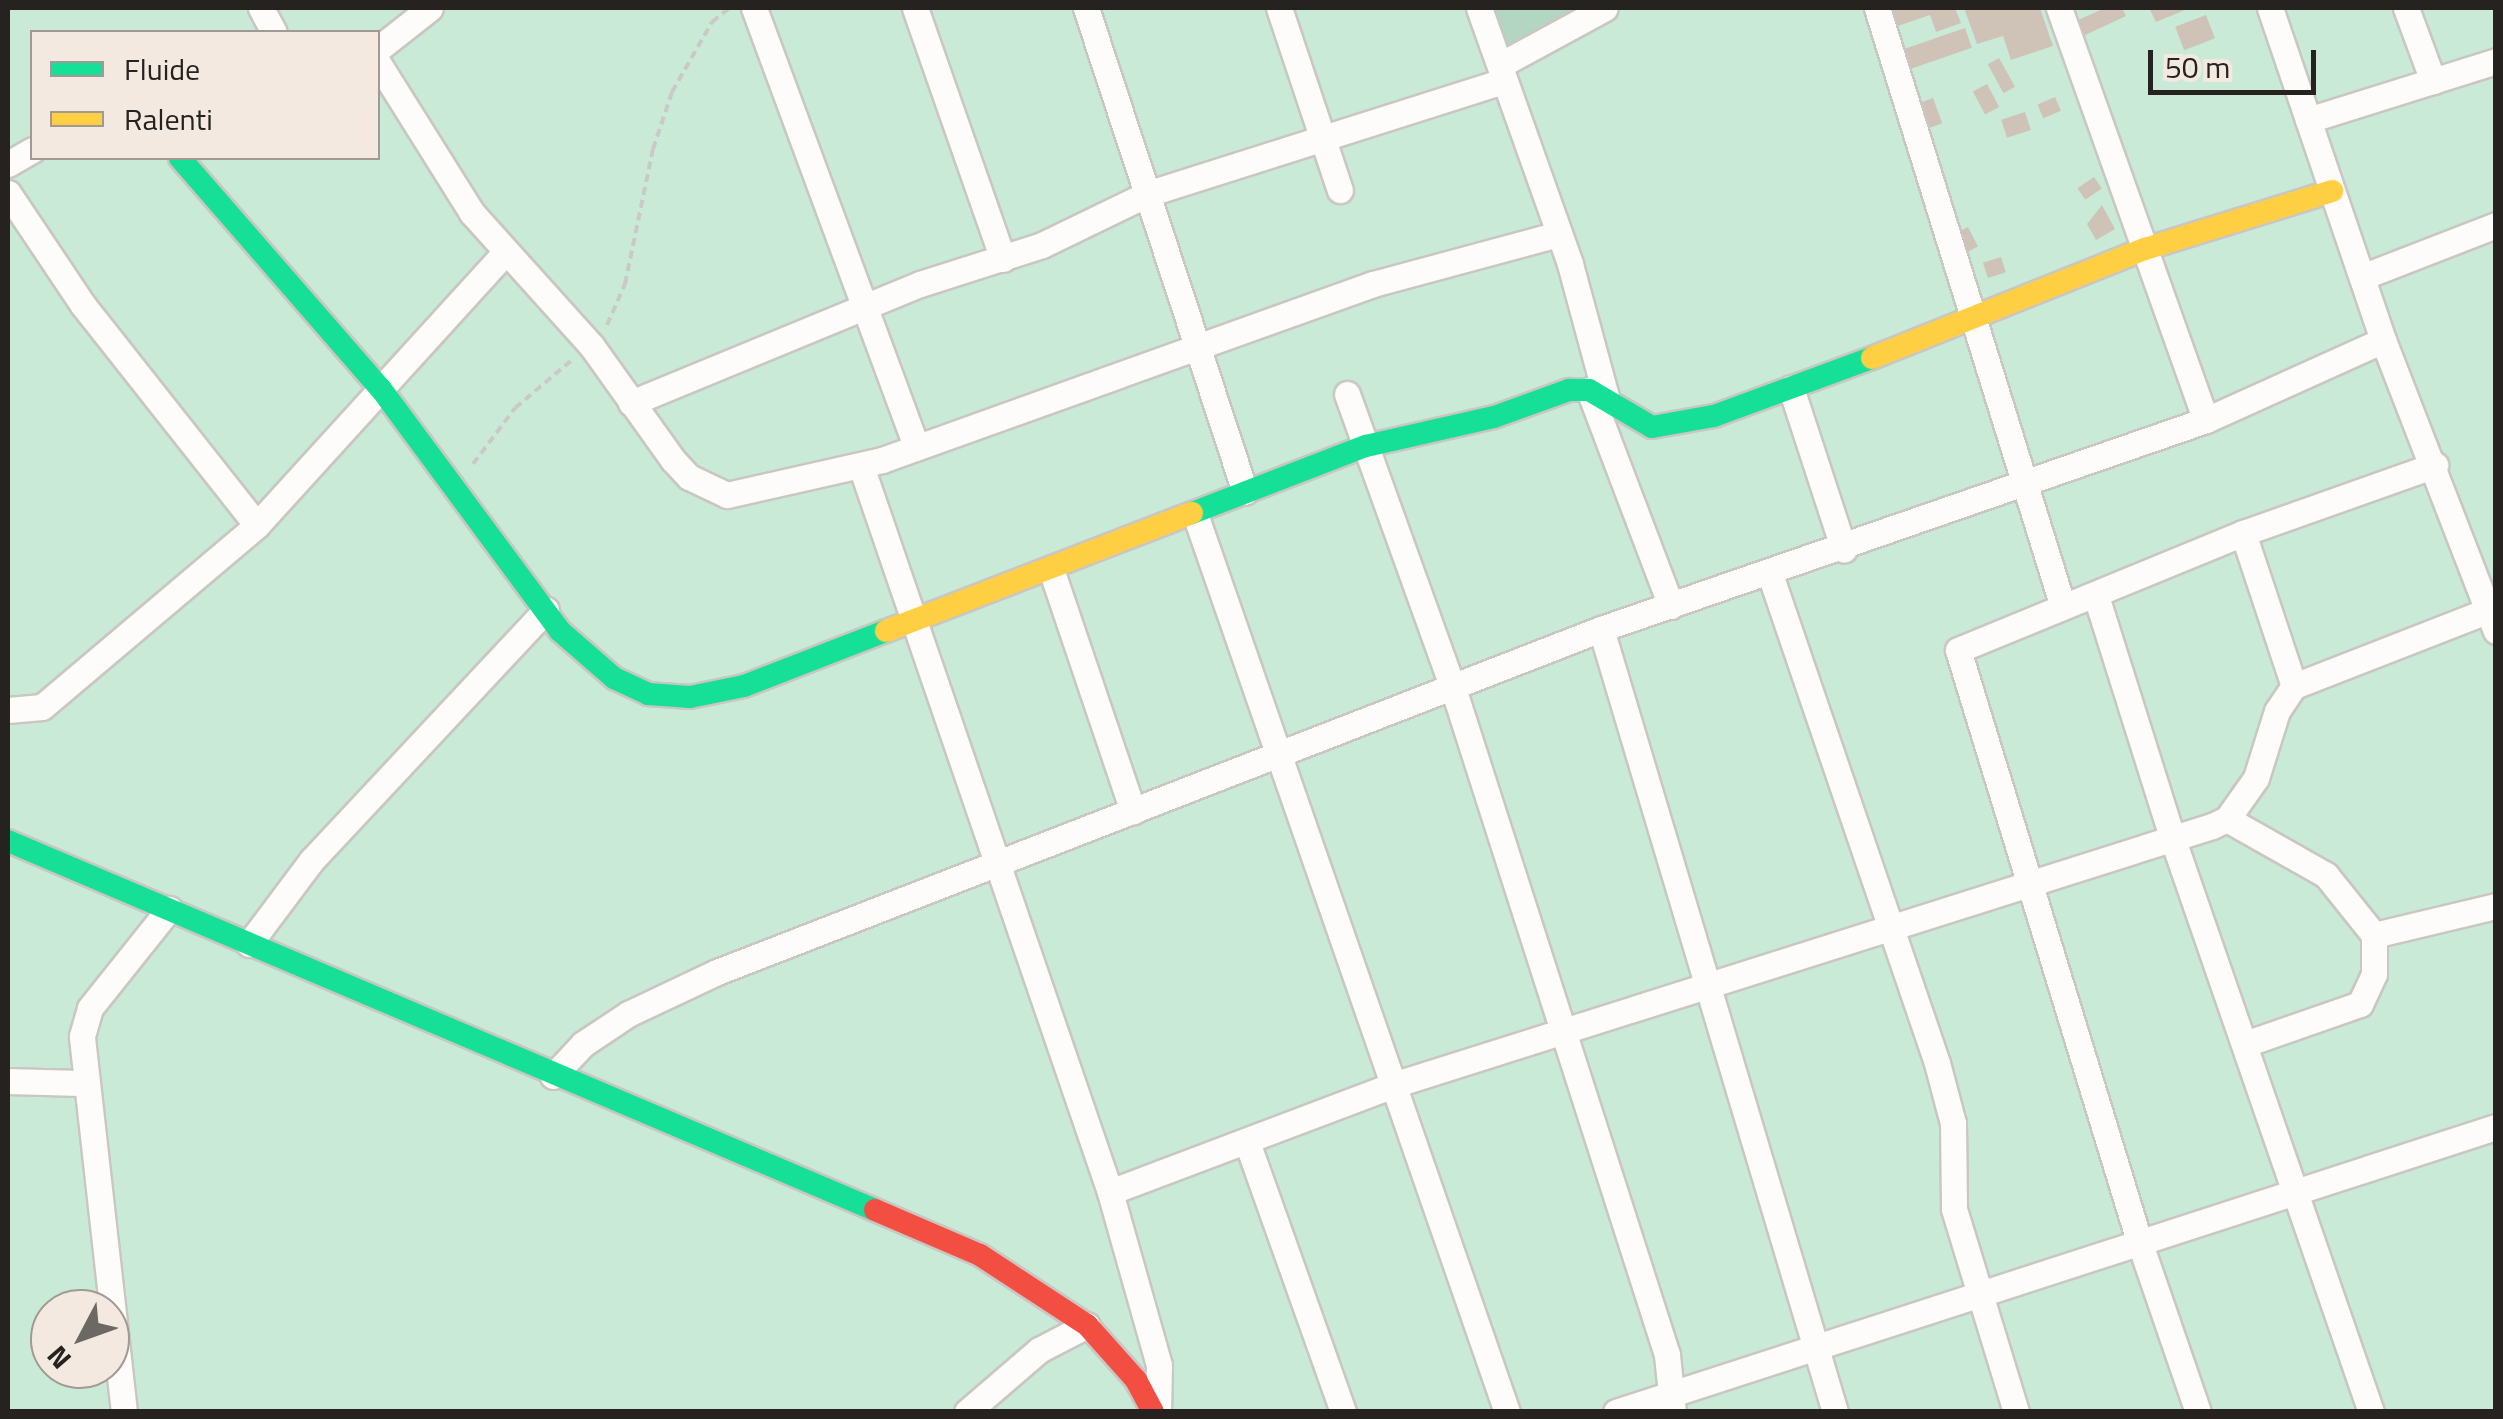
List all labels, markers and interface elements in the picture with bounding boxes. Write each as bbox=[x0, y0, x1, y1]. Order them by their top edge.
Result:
legend bbox=[30, 30, 380, 160]
scale bar bbox=[2153, 30, 2320, 92]
text: 50 m bbox=[2165, 44, 2230, 90]
text: Fluide bbox=[124, 46, 200, 92]
text: Ralenti bbox=[124, 96, 213, 142]
north arrow bbox=[30, 1289, 130, 1389]
text: N bbox=[36, 1336, 81, 1379]

